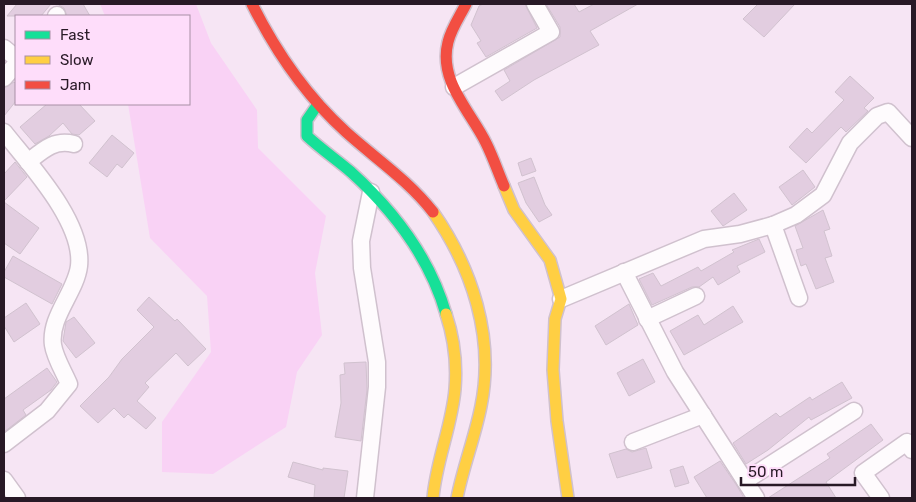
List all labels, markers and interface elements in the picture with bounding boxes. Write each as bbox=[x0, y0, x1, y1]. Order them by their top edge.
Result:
legend bbox=[15, 15, 190, 105]
text: Fast bbox=[60, 26, 90, 44]
text: Slow bbox=[60, 51, 93, 69]
text: Jam bbox=[60, 76, 91, 94]
scale bar bbox=[741, 454, 855, 486]
text: 50 m bbox=[748, 463, 783, 481]

